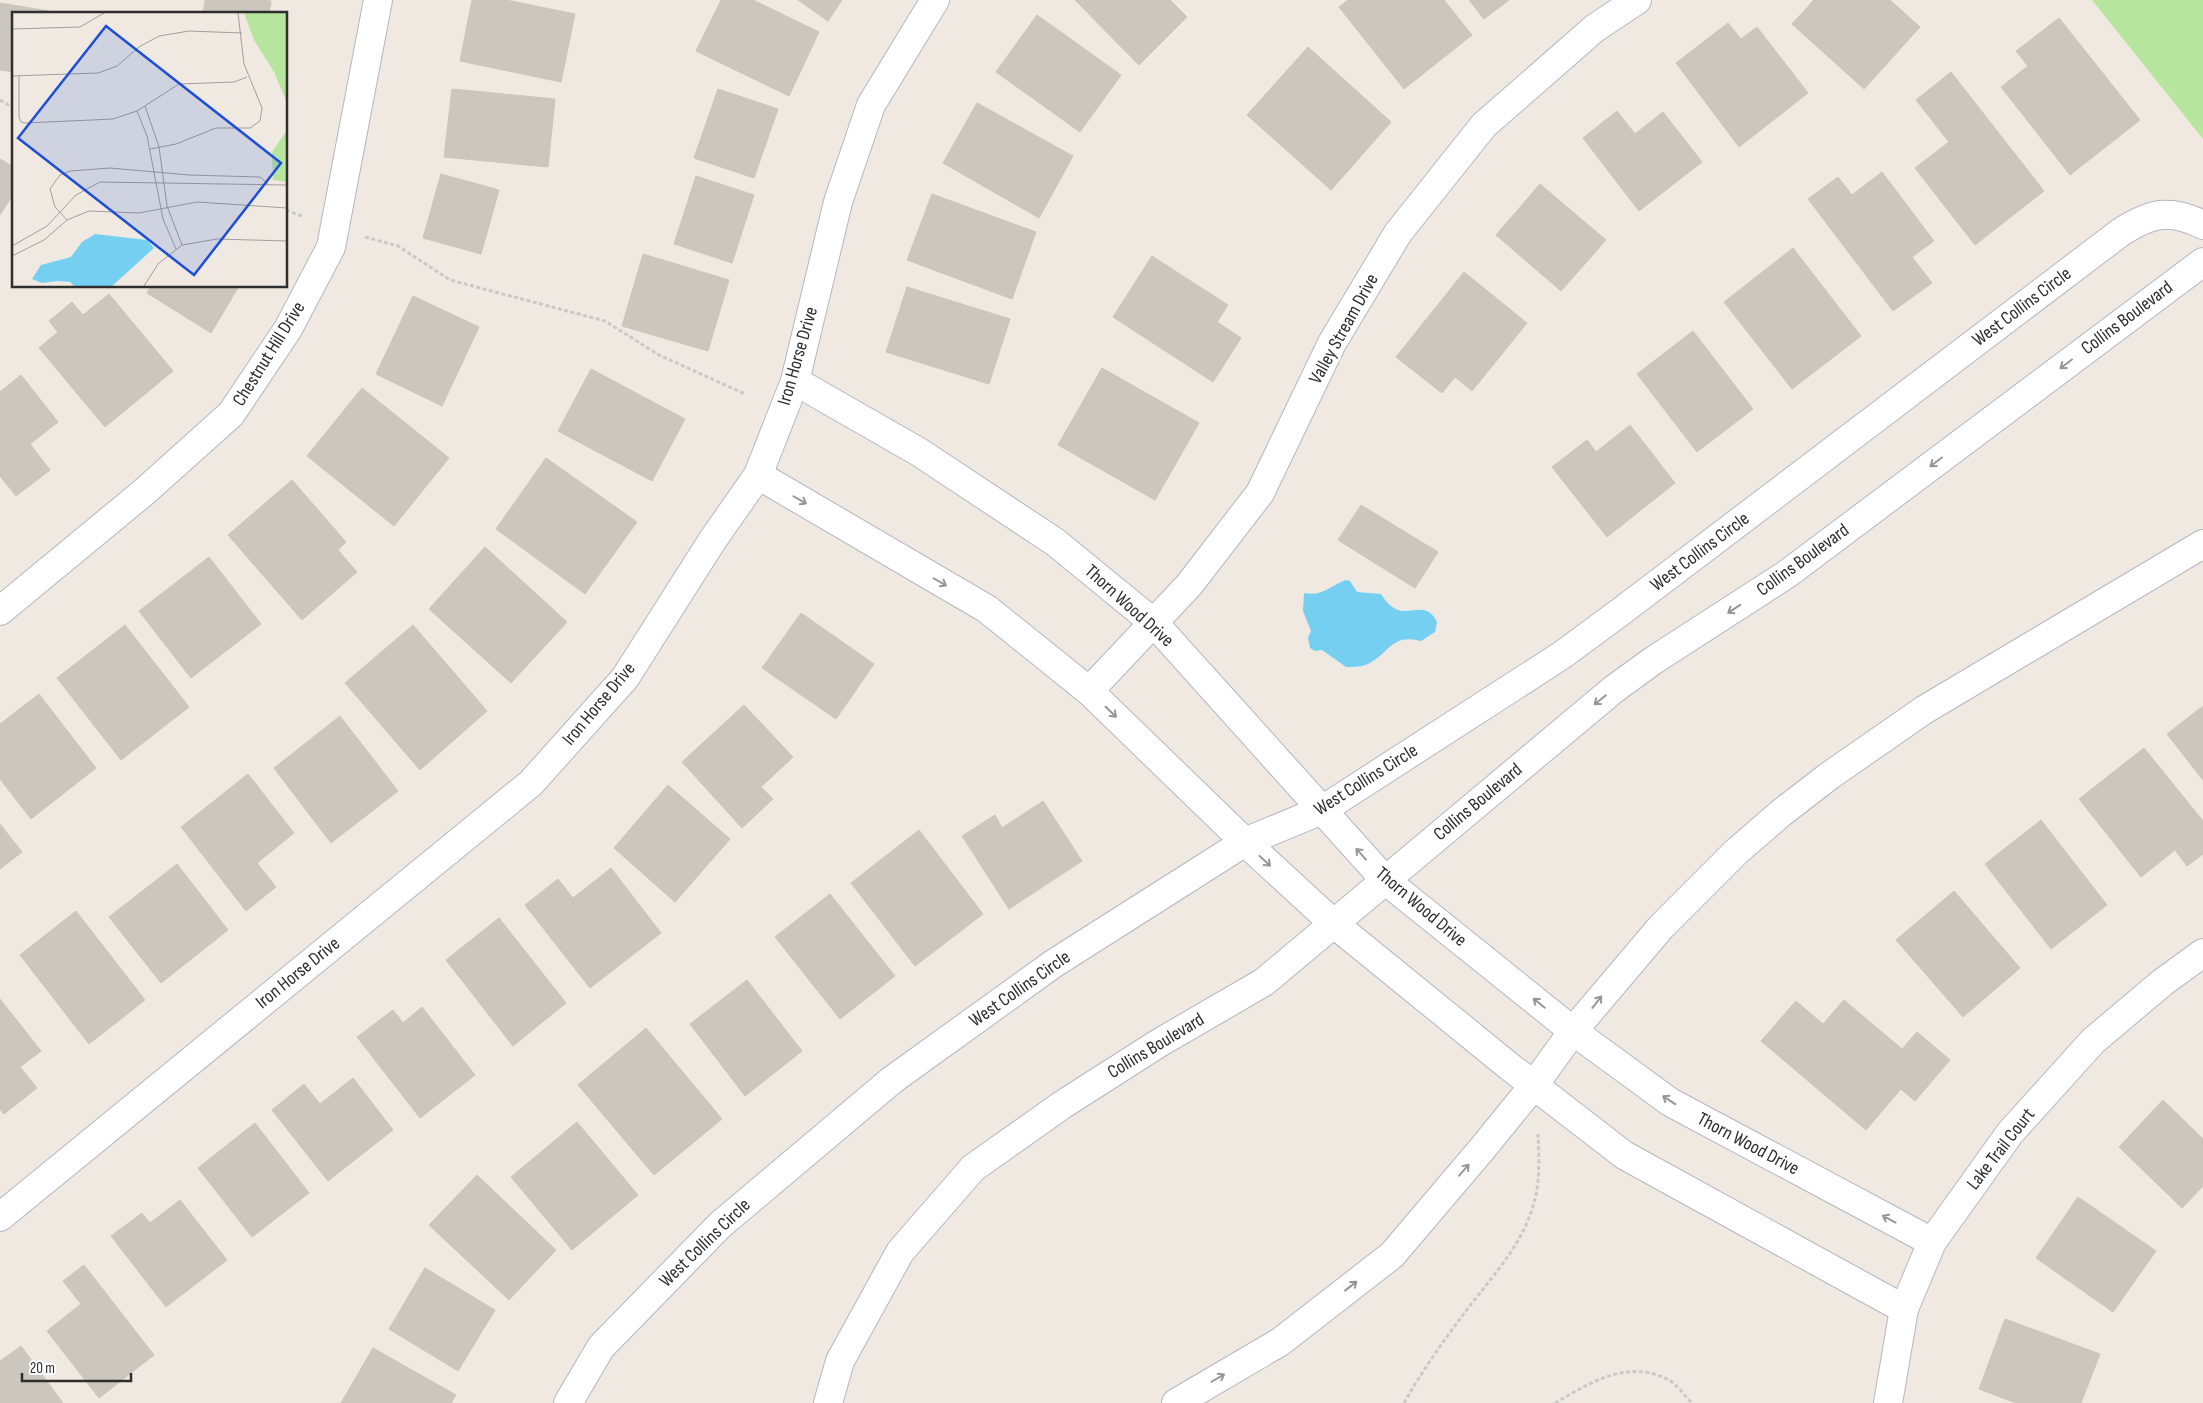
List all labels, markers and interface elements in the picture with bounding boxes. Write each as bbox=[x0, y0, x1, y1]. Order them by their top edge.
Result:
inset map bbox=[12, 12, 288, 288]
street label: West Collins Circle bbox=[1968, 262, 2076, 352]
street label: Valley Stream Drive bbox=[1304, 270, 1384, 388]
street label: Collins Boulevard bbox=[2077, 276, 2177, 360]
street label: Chestnut Hill Drive bbox=[228, 297, 310, 411]
street label: Iron Horse Drive bbox=[773, 304, 823, 408]
one-way arrow bbox=[2060, 359, 2073, 370]
one-way arrow bbox=[1929, 457, 1943, 467]
one-way arrow bbox=[792, 495, 806, 505]
street label: West Collins Circle bbox=[1646, 507, 1754, 597]
street label: Collins Boulevard bbox=[1752, 519, 1854, 601]
street label: Thorn Wood Drive bbox=[1080, 560, 1178, 652]
one-way arrow bbox=[933, 577, 947, 587]
one-way arrow bbox=[1727, 604, 1741, 614]
street label: Iron Horse Drive bbox=[558, 658, 640, 750]
one-way arrow bbox=[1594, 695, 1607, 706]
one-way arrow bbox=[1104, 706, 1117, 718]
street label: West Collins Circle bbox=[1310, 739, 1422, 821]
street label: Collins Boulevard bbox=[1429, 758, 1527, 846]
one-way arrow bbox=[1355, 847, 1367, 860]
one-way arrow bbox=[1259, 855, 1272, 867]
street label: Thorn Wood Drive bbox=[1371, 862, 1471, 952]
street label: Iron Horse Drive bbox=[251, 932, 345, 1014]
street label: West Collins Circle bbox=[965, 946, 1075, 1032]
one-way arrow bbox=[1592, 995, 1603, 1008]
one-way arrow bbox=[1533, 998, 1546, 1009]
street label: Collins Boulevard bbox=[1103, 1008, 1209, 1084]
one-way arrow bbox=[1662, 1095, 1676, 1106]
street label: Lake Trail Court bbox=[1962, 1103, 2040, 1194]
street label: Thorn Wood Drive bbox=[1693, 1108, 1803, 1180]
one-way arrow bbox=[1458, 1164, 1470, 1177]
street label: West Collins Circle bbox=[655, 1194, 755, 1292]
one-way arrow bbox=[1882, 1214, 1897, 1223]
one-way arrow bbox=[1344, 1281, 1357, 1292]
scale bar bbox=[22, 1350, 131, 1382]
text: 20 m bbox=[30, 1359, 55, 1378]
one-way arrow bbox=[1210, 1373, 1224, 1383]

